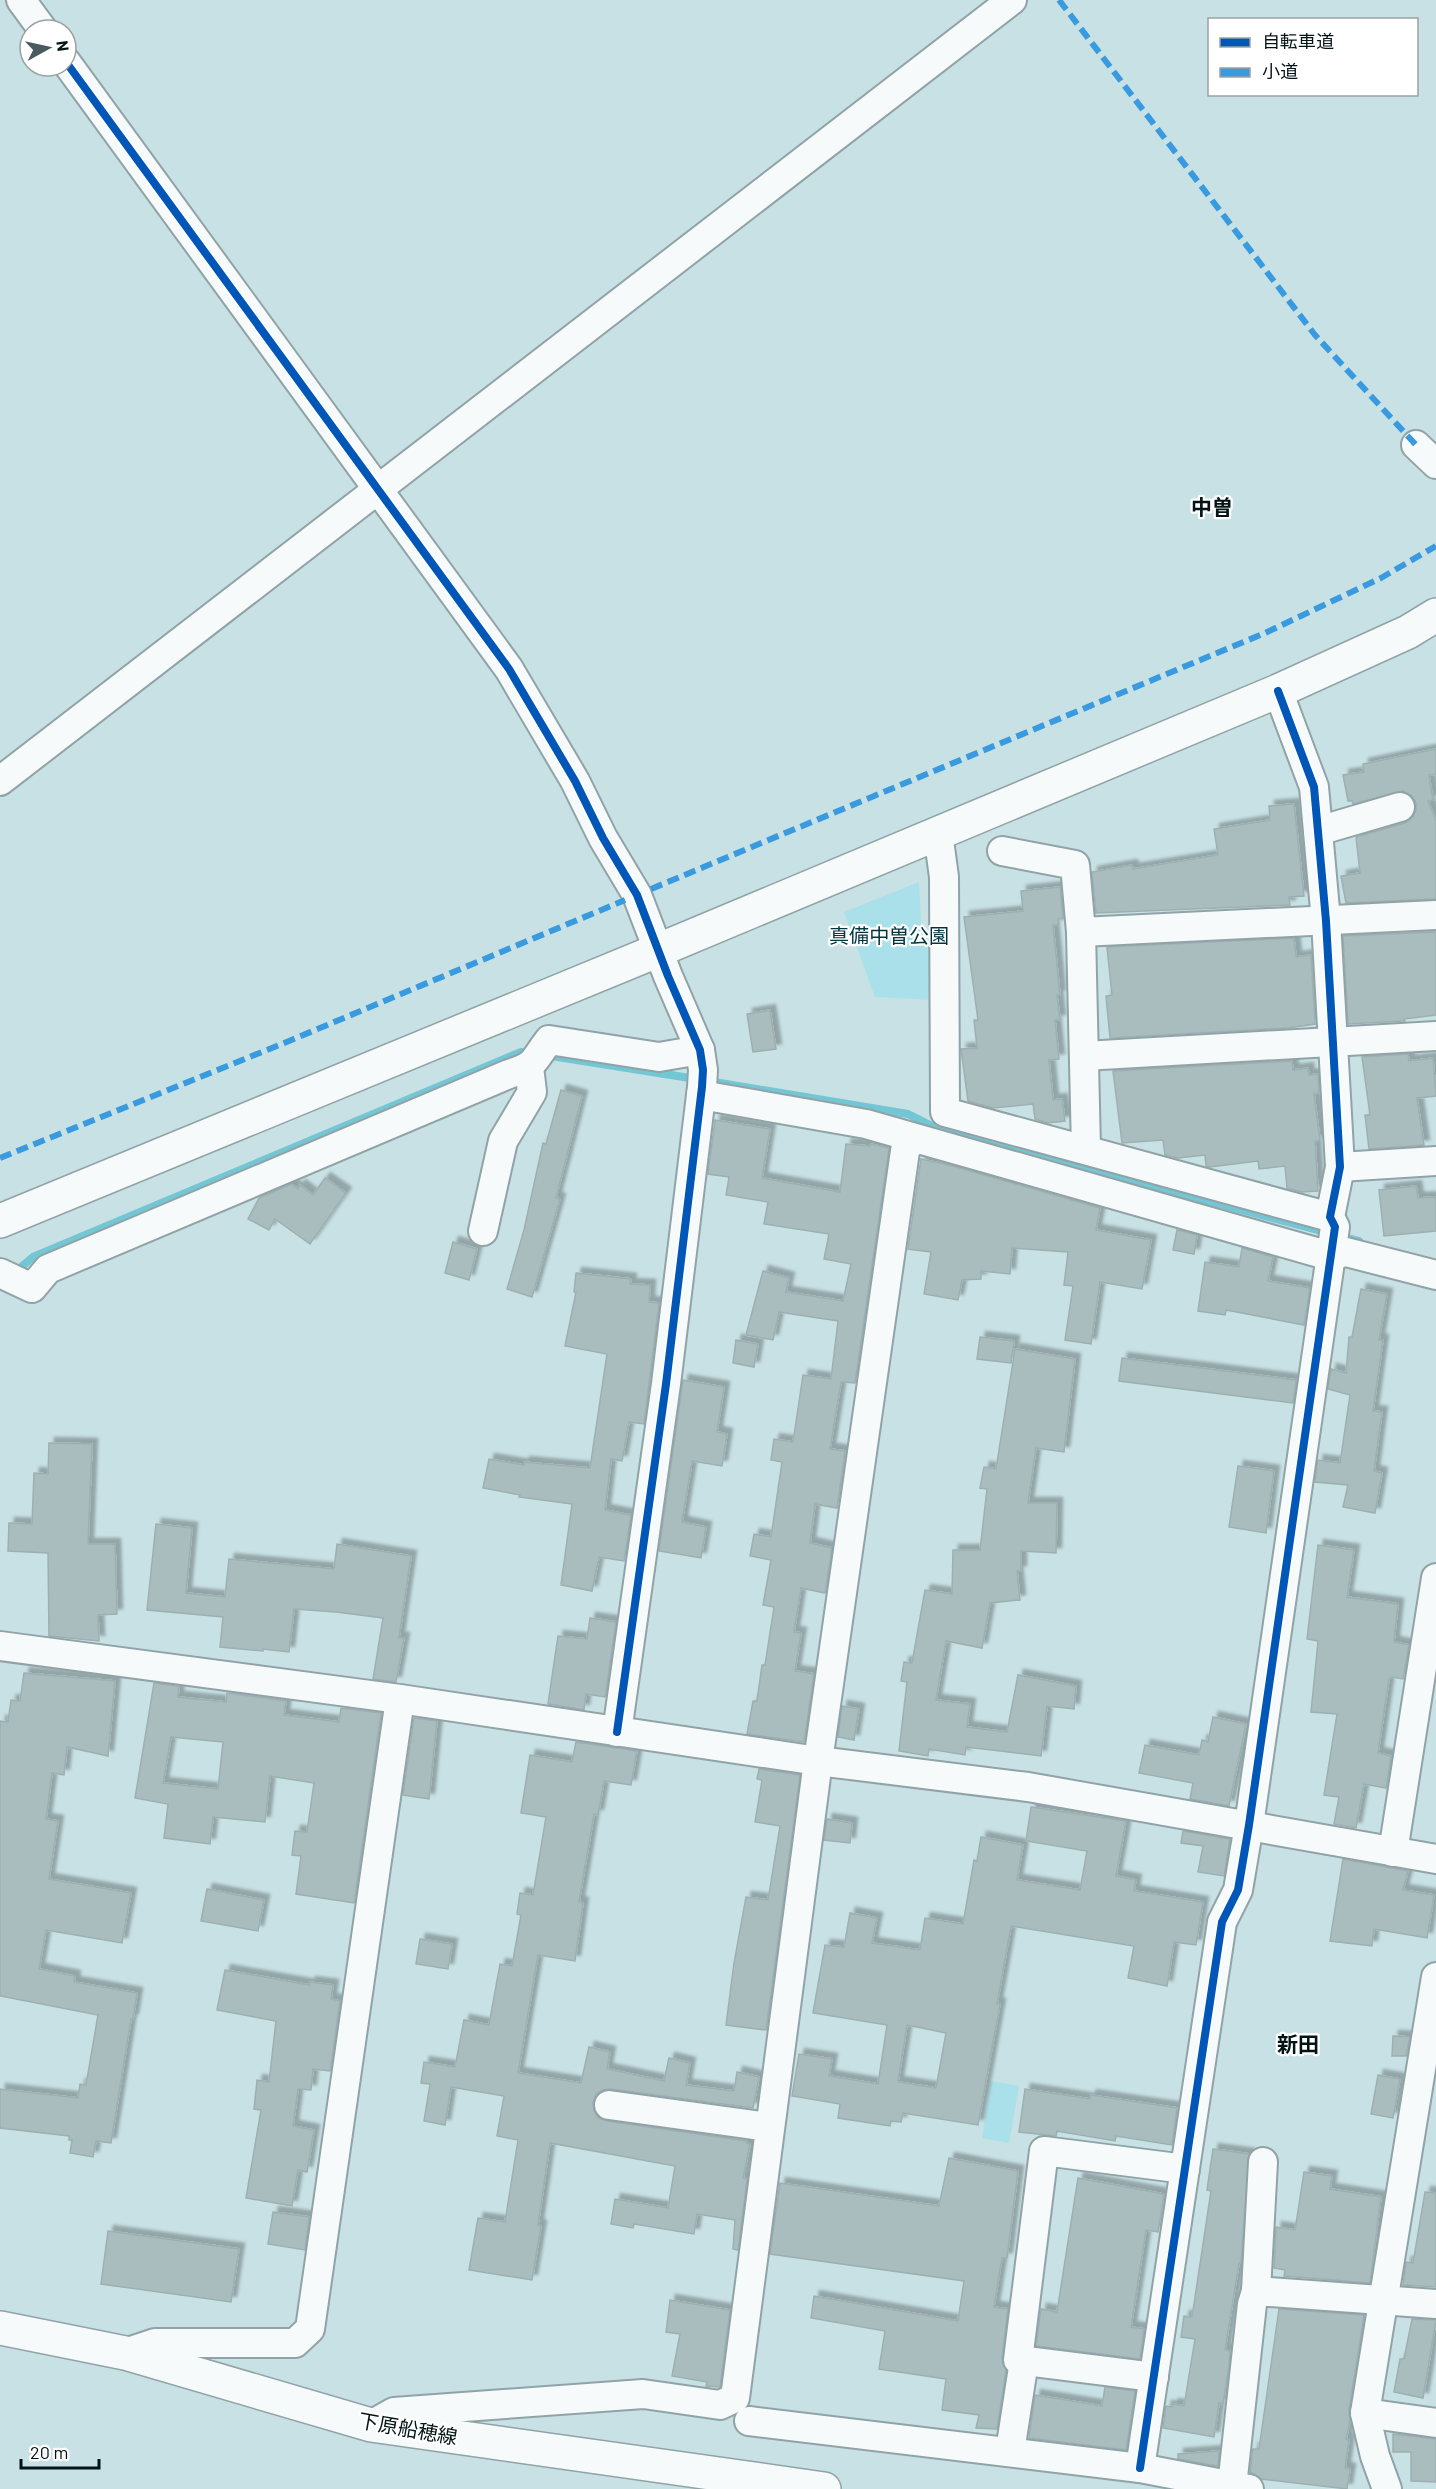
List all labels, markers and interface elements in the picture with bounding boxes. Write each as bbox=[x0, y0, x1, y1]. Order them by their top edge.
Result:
north arrow bbox=[18, 18, 78, 78]
legend bbox=[1208, 18, 1418, 96]
text: 自転車道 bbox=[1262, 30, 1334, 52]
text: N bbox=[53, 39, 73, 52]
text: 小道 bbox=[1262, 60, 1298, 82]
district label: 中曽 bbox=[1191, 494, 1233, 519]
park label: 真備中曽公園 bbox=[829, 923, 949, 947]
district label: 新田 bbox=[1277, 2031, 1319, 2056]
street label: 下原船穂線 bbox=[357, 2408, 459, 2449]
scale bar bbox=[21, 2432, 99, 2470]
text: 20 m bbox=[30, 2441, 68, 2463]

